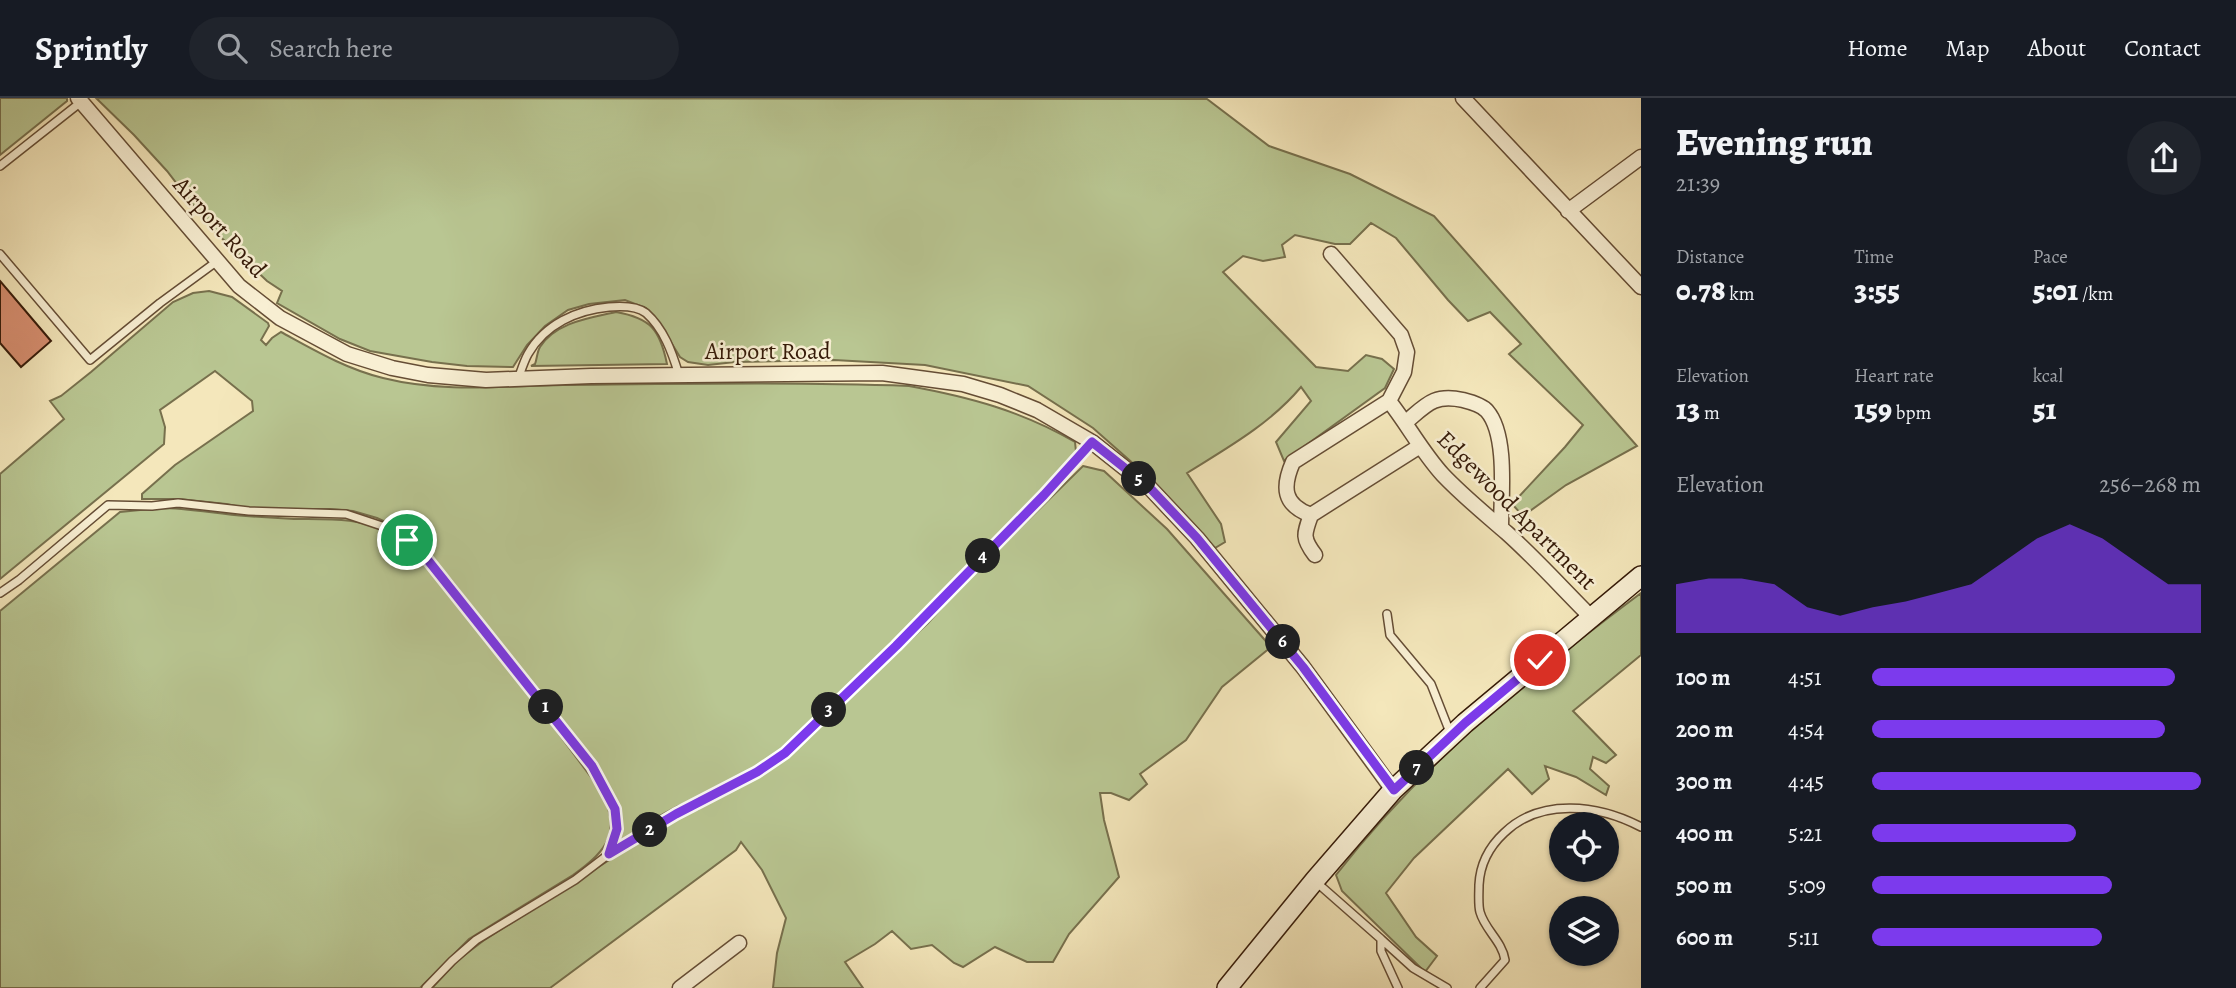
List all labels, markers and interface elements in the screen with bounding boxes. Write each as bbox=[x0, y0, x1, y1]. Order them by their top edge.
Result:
search box bbox=[189, 17, 679, 80]
text: Sprintly bbox=[35, 26, 147, 71]
icon: search bbox=[213, 29, 251, 67]
text: Search here bbox=[269, 31, 393, 66]
text: Home bbox=[1847, 32, 1908, 64]
text: Map bbox=[1946, 32, 1990, 64]
text: About bbox=[2028, 32, 2086, 64]
text: Contact bbox=[2124, 32, 2201, 64]
text: Evening run bbox=[1676, 116, 1873, 168]
button: share bbox=[2127, 121, 2201, 195]
text: 21:39 bbox=[1676, 168, 1720, 199]
street label: Airport Road bbox=[165, 169, 274, 285]
text: Distance bbox=[1676, 244, 1744, 270]
text: Time bbox=[1854, 244, 1894, 270]
text: Pace bbox=[2033, 244, 2068, 270]
text: 0.78 bbox=[1676, 270, 1726, 310]
text: 3:55 bbox=[1854, 270, 1900, 310]
text: 5:01 bbox=[2033, 270, 2078, 310]
text: km bbox=[1726, 281, 1755, 307]
text: /km bbox=[2078, 281, 2113, 307]
street label: Airport Road bbox=[704, 335, 831, 367]
text: Elevation bbox=[1676, 363, 1749, 389]
text: Heart rate bbox=[1854, 363, 1934, 389]
text: kcal bbox=[2033, 363, 2063, 389]
text: 13 bbox=[1676, 389, 1700, 429]
text: 159 bbox=[1854, 389, 1892, 429]
text: 51 bbox=[2033, 389, 2056, 429]
text: m bbox=[1700, 400, 1720, 426]
text: bpm bbox=[1892, 400, 1931, 426]
street label: Edgewood Apartment bbox=[1430, 423, 1604, 597]
pin: 5 bbox=[1122, 462, 1156, 496]
text: 5 bbox=[1134, 465, 1143, 491]
text: Elevation bbox=[1676, 469, 1764, 500]
text: 256–268 m bbox=[2099, 469, 2201, 500]
pin bbox=[377, 510, 437, 570]
icon: arrive bbox=[388, 521, 426, 559]
pin: 4 bbox=[965, 538, 1000, 574]
text: 4 bbox=[978, 542, 987, 568]
pin: 6 bbox=[1266, 624, 1300, 660]
text: 6 bbox=[1278, 628, 1287, 654]
pin bbox=[1510, 630, 1570, 690]
icon: check bbox=[1521, 641, 1559, 679]
text: 100 m bbox=[1676, 662, 1731, 693]
text: 4:51 bbox=[1788, 662, 1822, 693]
pin: 1 bbox=[528, 690, 564, 724]
pin: 3 bbox=[812, 692, 846, 728]
text: 1 bbox=[542, 693, 549, 719]
text: 3 bbox=[824, 696, 833, 722]
text: 200 m bbox=[1676, 714, 1734, 745]
text: 4:54 bbox=[1788, 714, 1824, 745]
pin: 7 bbox=[1400, 750, 1434, 786]
text: 7 bbox=[1412, 754, 1421, 780]
text: 300 m bbox=[1676, 766, 1732, 797]
text: 4:45 bbox=[1788, 766, 1824, 797]
pin: 2 bbox=[632, 812, 668, 848]
map controls bbox=[1549, 812, 1619, 966]
button: locate bbox=[1549, 812, 1619, 882]
text: 2 bbox=[645, 816, 654, 842]
text: 400 m bbox=[1676, 818, 1733, 849]
text: 5:21 bbox=[1788, 818, 1822, 849]
text: 500 m bbox=[1676, 870, 1732, 901]
text: 5:09 bbox=[1788, 870, 1826, 901]
button: layers bbox=[1549, 896, 1619, 966]
text: 600 m bbox=[1676, 922, 1733, 953]
text: 5:11 bbox=[1788, 922, 1819, 953]

